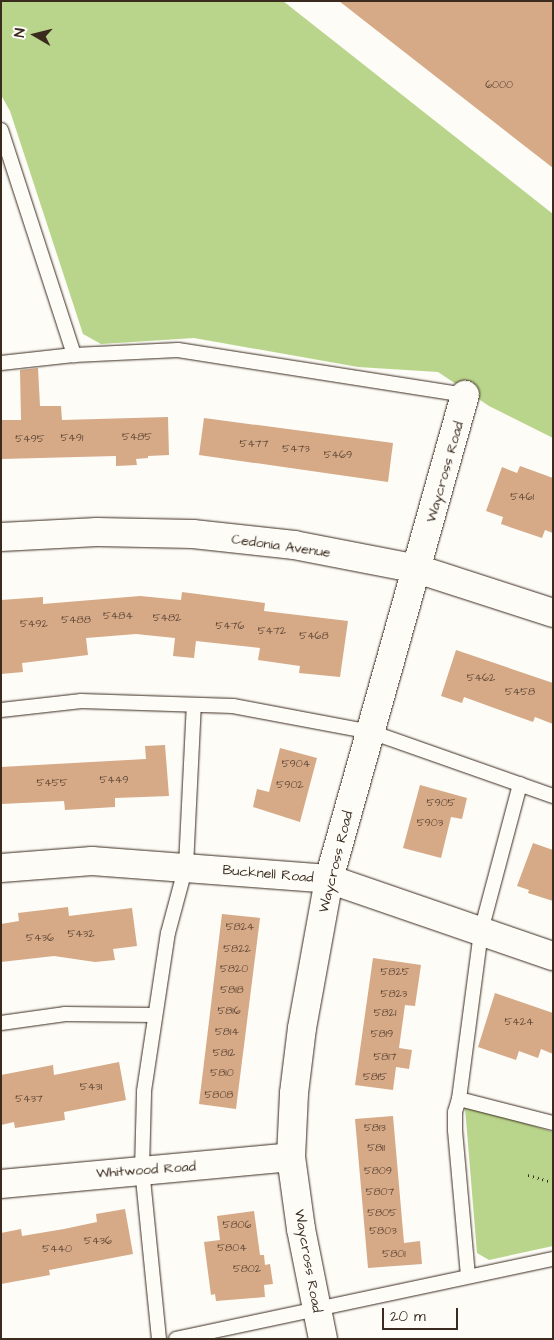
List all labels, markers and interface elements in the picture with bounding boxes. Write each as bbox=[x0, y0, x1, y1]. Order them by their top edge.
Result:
north arrow bbox=[10, 10, 60, 60]
text: N bbox=[10, 27, 31, 39]
house number: 6000 bbox=[485, 78, 513, 92]
street label: Waycross Road bbox=[423, 420, 467, 524]
house number: 5485 bbox=[122, 430, 152, 444]
house number: 5491 bbox=[61, 431, 83, 445]
house number: 5495 bbox=[15, 432, 45, 446]
house number: 5477 bbox=[240, 437, 268, 451]
house number: 5473 bbox=[282, 442, 310, 456]
house number: 5469 bbox=[324, 448, 352, 462]
house number: 5461 bbox=[510, 490, 534, 504]
street label: Cedonia Avenue bbox=[230, 531, 332, 561]
house number: 5484 bbox=[103, 609, 133, 623]
house number: 5482 bbox=[153, 611, 181, 625]
house number: 5488 bbox=[61, 613, 91, 627]
house number: 5492 bbox=[20, 617, 48, 631]
house number: 5476 bbox=[216, 619, 244, 633]
house number: 5472 bbox=[258, 624, 286, 638]
house number: 5468 bbox=[299, 629, 329, 643]
house number: 5462 bbox=[467, 671, 495, 685]
house number: 5458 bbox=[505, 685, 535, 699]
house number: 5904 bbox=[282, 757, 310, 771]
house number: 5449 bbox=[99, 773, 129, 787]
house number: 5455 bbox=[37, 776, 67, 790]
house number: 5902 bbox=[276, 778, 304, 792]
house number: 5905 bbox=[427, 796, 455, 810]
street label: Waycross Road bbox=[315, 809, 357, 915]
house number: 5903 bbox=[417, 816, 443, 830]
street label: Bucknell Road bbox=[222, 862, 314, 886]
house number: 5824 bbox=[226, 920, 254, 934]
house number: 5432 bbox=[67, 927, 95, 941]
house number: 5436 bbox=[26, 931, 54, 945]
house number: 5822 bbox=[223, 942, 251, 956]
house number: 5820 bbox=[220, 962, 248, 976]
house number: 5825 bbox=[380, 965, 410, 979]
house number: 5818 bbox=[220, 983, 244, 997]
house number: 5823 bbox=[381, 987, 407, 1001]
house number: 5816 bbox=[217, 1004, 241, 1018]
house number: 5821 bbox=[374, 1006, 396, 1020]
house number: 5424 bbox=[504, 1015, 534, 1029]
house number: 5814 bbox=[215, 1025, 239, 1039]
house number: 5819 bbox=[371, 1027, 393, 1041]
house number: 5812 bbox=[213, 1046, 235, 1060]
house number: 5817 bbox=[373, 1050, 397, 1064]
house number: 5810 bbox=[210, 1066, 234, 1080]
house number: 5815 bbox=[363, 1070, 387, 1084]
house number: 5431 bbox=[80, 1080, 102, 1094]
house number: 5808 bbox=[205, 1088, 233, 1102]
house number: 5437 bbox=[15, 1092, 43, 1106]
house number: 5813 bbox=[364, 1121, 386, 1135]
house number: 5811 bbox=[367, 1141, 385, 1155]
street label: Whitwood Road bbox=[96, 1158, 196, 1182]
house number: 5809 bbox=[364, 1164, 392, 1178]
house number: 5807 bbox=[366, 1185, 394, 1199]
house number: 5805 bbox=[367, 1206, 397, 1220]
street label: Waycross Road bbox=[291, 1208, 325, 1314]
house number: 5806 bbox=[223, 1218, 251, 1232]
house number: 5803 bbox=[369, 1224, 397, 1238]
house number: 5436 bbox=[84, 1234, 112, 1248]
house number: 5804 bbox=[217, 1241, 247, 1255]
house number: 5440 bbox=[42, 1242, 72, 1256]
house number: 5801 bbox=[382, 1247, 406, 1261]
house number: 5802 bbox=[233, 1262, 261, 1276]
scale bar bbox=[384, 1298, 460, 1330]
text: 20 m bbox=[390, 1306, 426, 1327]

